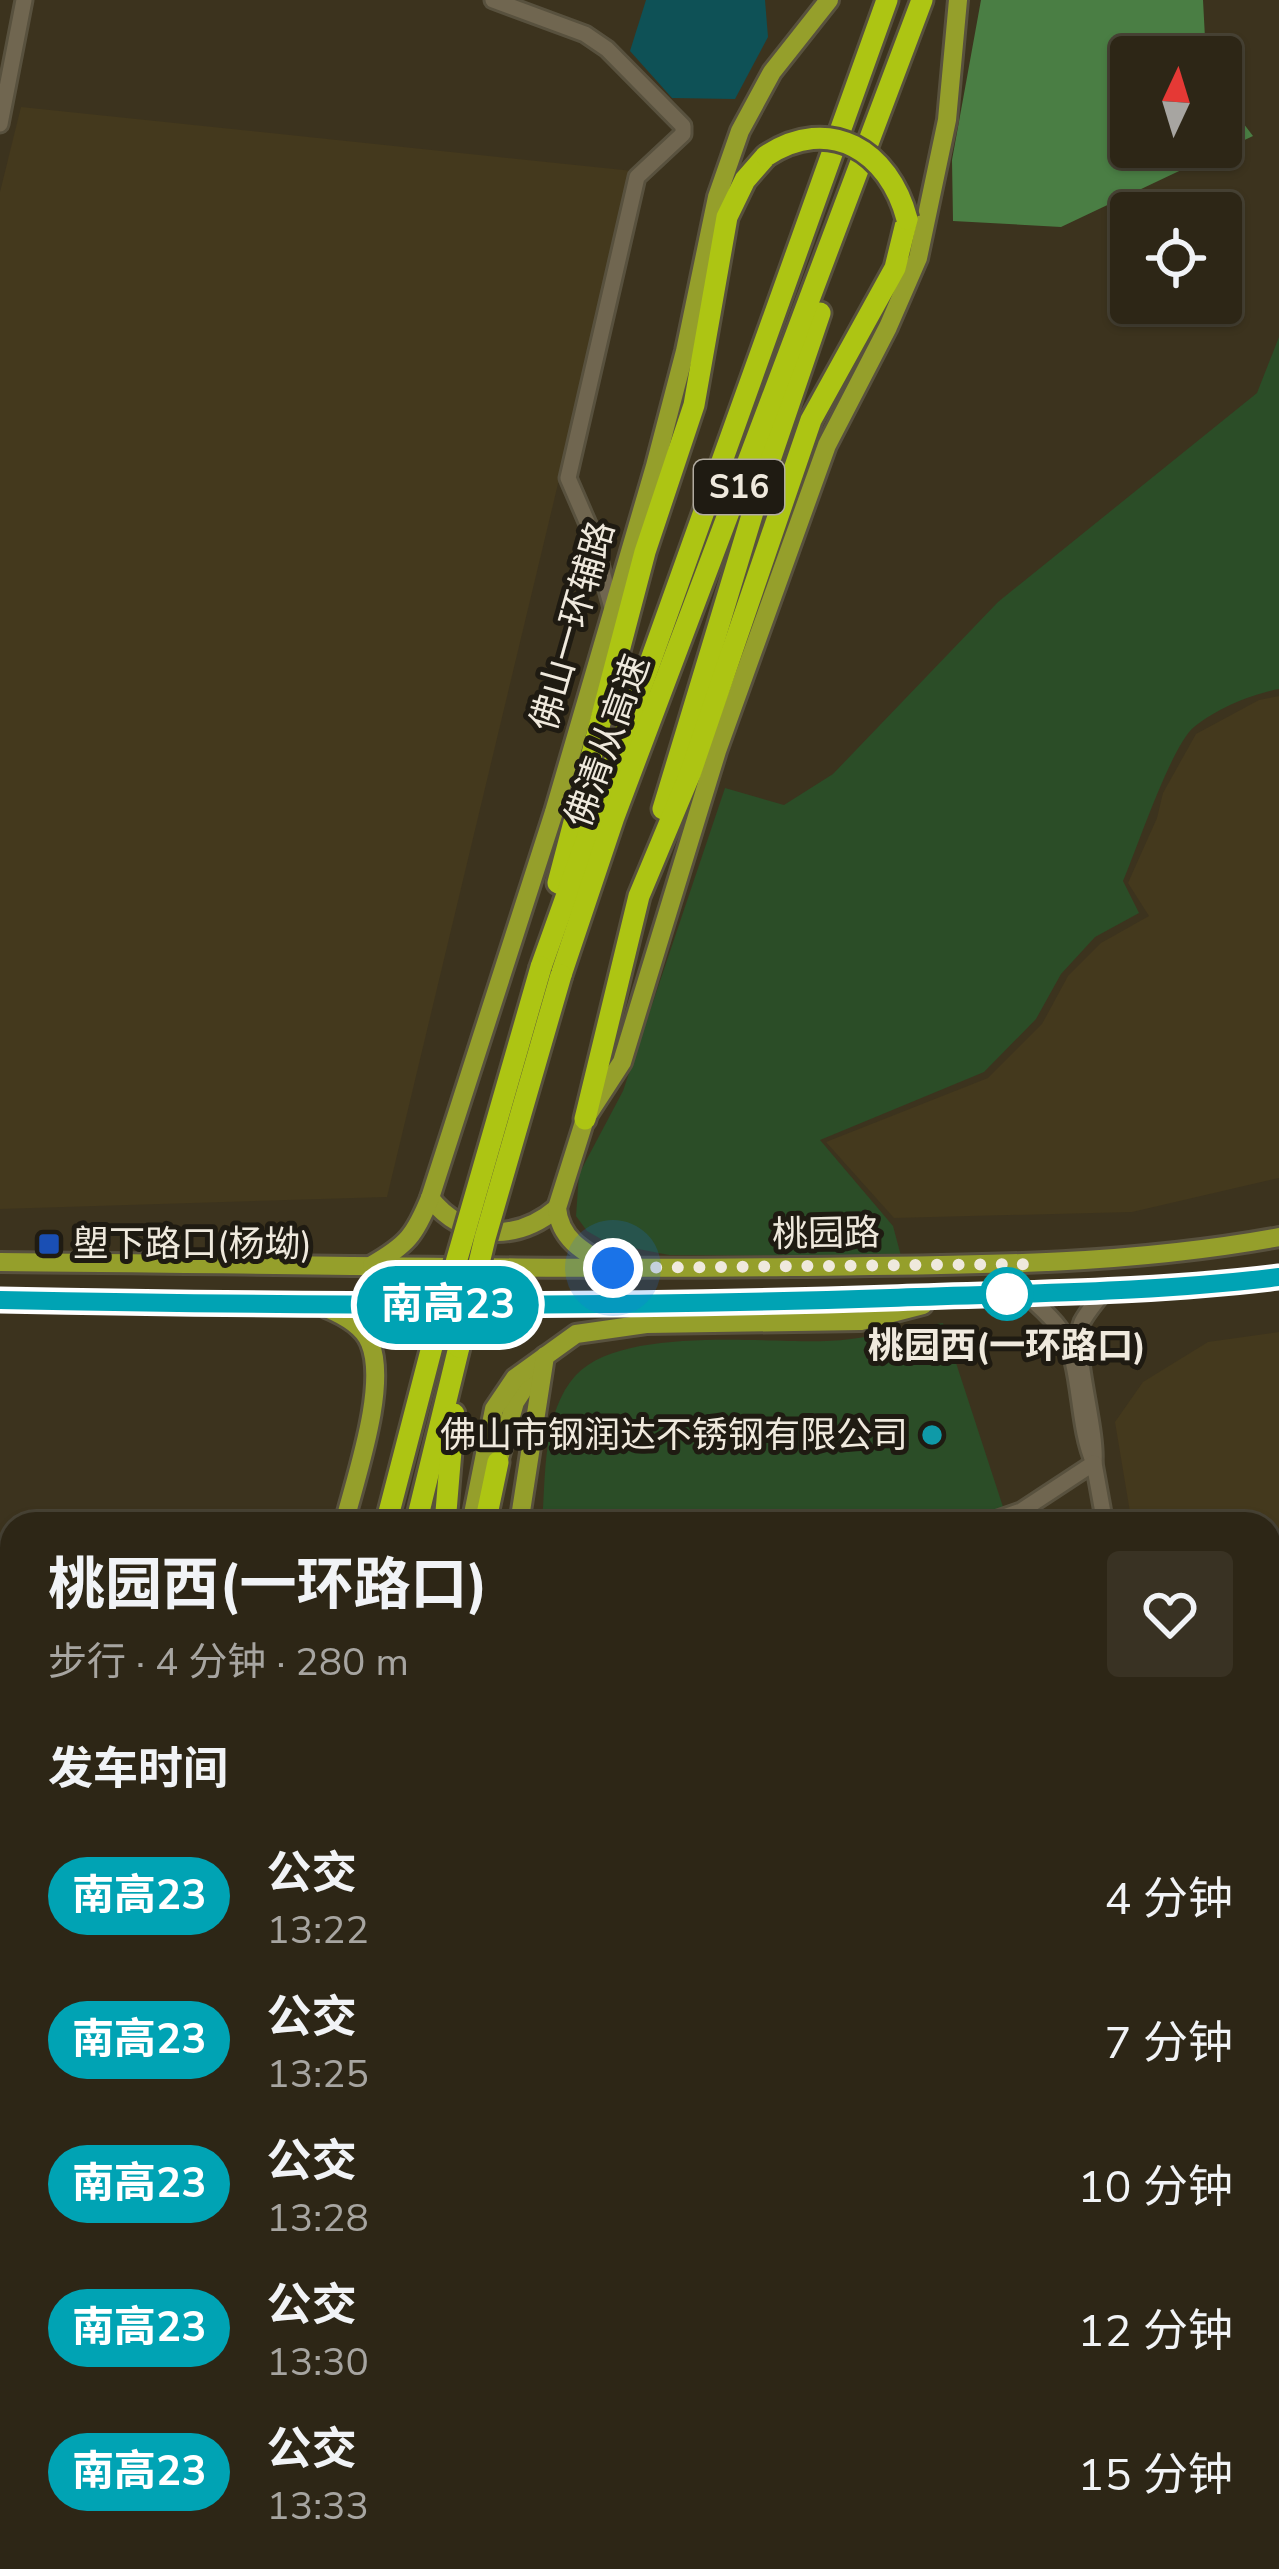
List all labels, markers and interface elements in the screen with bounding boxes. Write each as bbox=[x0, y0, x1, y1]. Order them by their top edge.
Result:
north arrow bbox=[1110, 36, 1242, 168]
map controls bbox=[1110, 36, 1242, 324]
button: locate bbox=[1110, 192, 1242, 324]
road number: S16 bbox=[694, 460, 784, 514]
street label: 佛山一环辅路 bbox=[520, 515, 626, 737]
street label: 佛清从高速 bbox=[554, 648, 662, 834]
street label: 桃园路 bbox=[772, 1209, 880, 1259]
place label: 塱下路口(杨坳) bbox=[73, 1220, 312, 1269]
marker: 塱下路口(杨坳) bbox=[36, 1231, 62, 1257]
your location bbox=[583, 1238, 643, 1298]
line badge: 南高23 bbox=[364, 1266, 532, 1344]
marker: 桃园西(一环路口) bbox=[982, 1269, 1032, 1319]
text: 南高23 bbox=[381, 1276, 515, 1333]
place label: 桃园西(一环路口) bbox=[868, 1322, 1146, 1371]
place label: 佛山市钢润达不锈钢有限公司 bbox=[440, 1411, 908, 1460]
marker: 佛山市钢润达不锈钢有限公司 bbox=[919, 1422, 945, 1448]
text: 桃园西(一环路口) bbox=[48, 1546, 488, 1624]
button: heart bbox=[1107, 1551, 1233, 1677]
text: 步行 · 4 分钟 · 280 m bbox=[48, 1636, 409, 1689]
text: 发车时间 bbox=[48, 1739, 228, 1800]
text: 公交 bbox=[266, 1843, 356, 1904]
text: 南高23 bbox=[72, 1867, 206, 1924]
text: 4 分钟 bbox=[1104, 1869, 1233, 1930]
text: 13:22 bbox=[266, 1904, 369, 1957]
text: 公交 bbox=[266, 1987, 356, 2048]
text: 南高23 bbox=[72, 2011, 206, 2068]
text: 7 分钟 bbox=[1104, 2013, 1233, 2074]
text: 13:25 bbox=[266, 2048, 369, 2101]
text: 公交 bbox=[266, 2131, 356, 2192]
text: 南高23 bbox=[72, 2155, 206, 2212]
text: 10 分钟 bbox=[1077, 2157, 1233, 2218]
text: 13:28 bbox=[266, 2192, 369, 2245]
text: 公交 bbox=[266, 2275, 356, 2336]
text: 南高23 bbox=[72, 2299, 206, 2356]
text: 12 分钟 bbox=[1077, 2301, 1233, 2362]
text: 13:30 bbox=[266, 2336, 369, 2389]
text: 公交 bbox=[266, 2419, 356, 2480]
text: 南高23 bbox=[72, 2443, 206, 2500]
text: 15 分钟 bbox=[1077, 2445, 1233, 2506]
text: 13:33 bbox=[266, 2480, 369, 2533]

